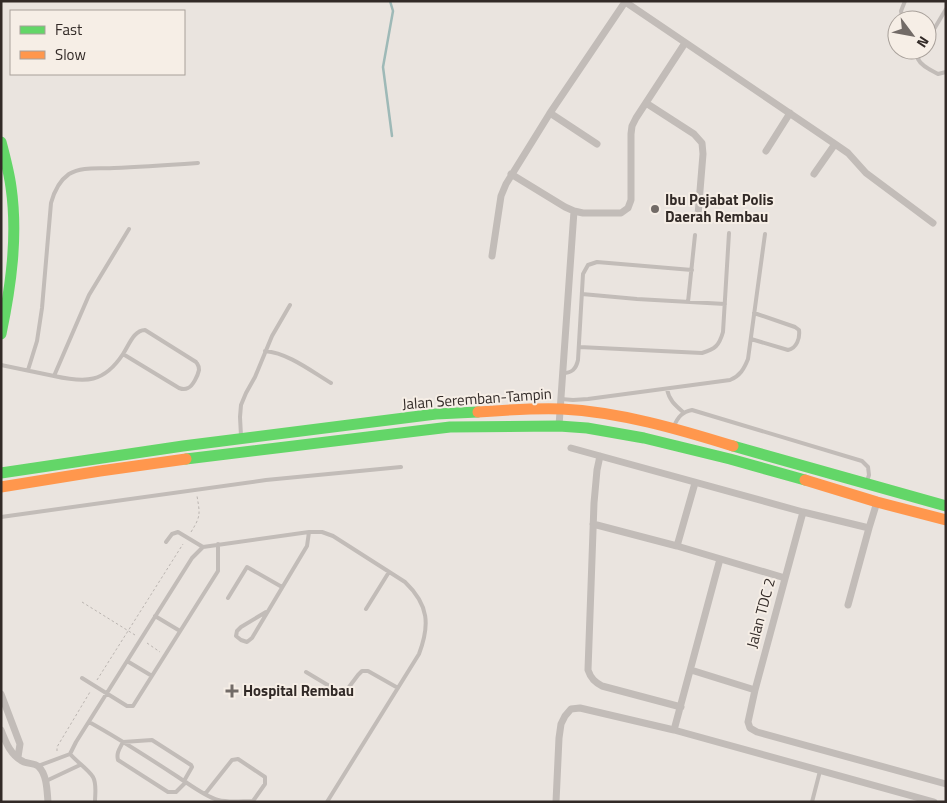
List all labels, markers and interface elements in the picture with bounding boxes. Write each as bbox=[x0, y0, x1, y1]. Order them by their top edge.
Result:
legend bbox=[10, 10, 185, 75]
north arrow bbox=[887, 10, 937, 60]
text: Fast bbox=[55, 18, 83, 41]
text: N bbox=[912, 32, 935, 52]
text: Slow bbox=[55, 43, 86, 66]
place label: Ibu Pejabat Polis Daerah Rembau bbox=[665, 188, 773, 228]
marker: Ibu Pejabat Polis Daerah Rembau bbox=[649, 203, 661, 215]
street label: Jalan Seremban-Tampin bbox=[401, 382, 553, 415]
street label: Jalan TDC 2 bbox=[740, 575, 781, 650]
place label: Hospital Rembau bbox=[243, 679, 354, 702]
marker: Hospital Rembau bbox=[225, 684, 239, 698]

